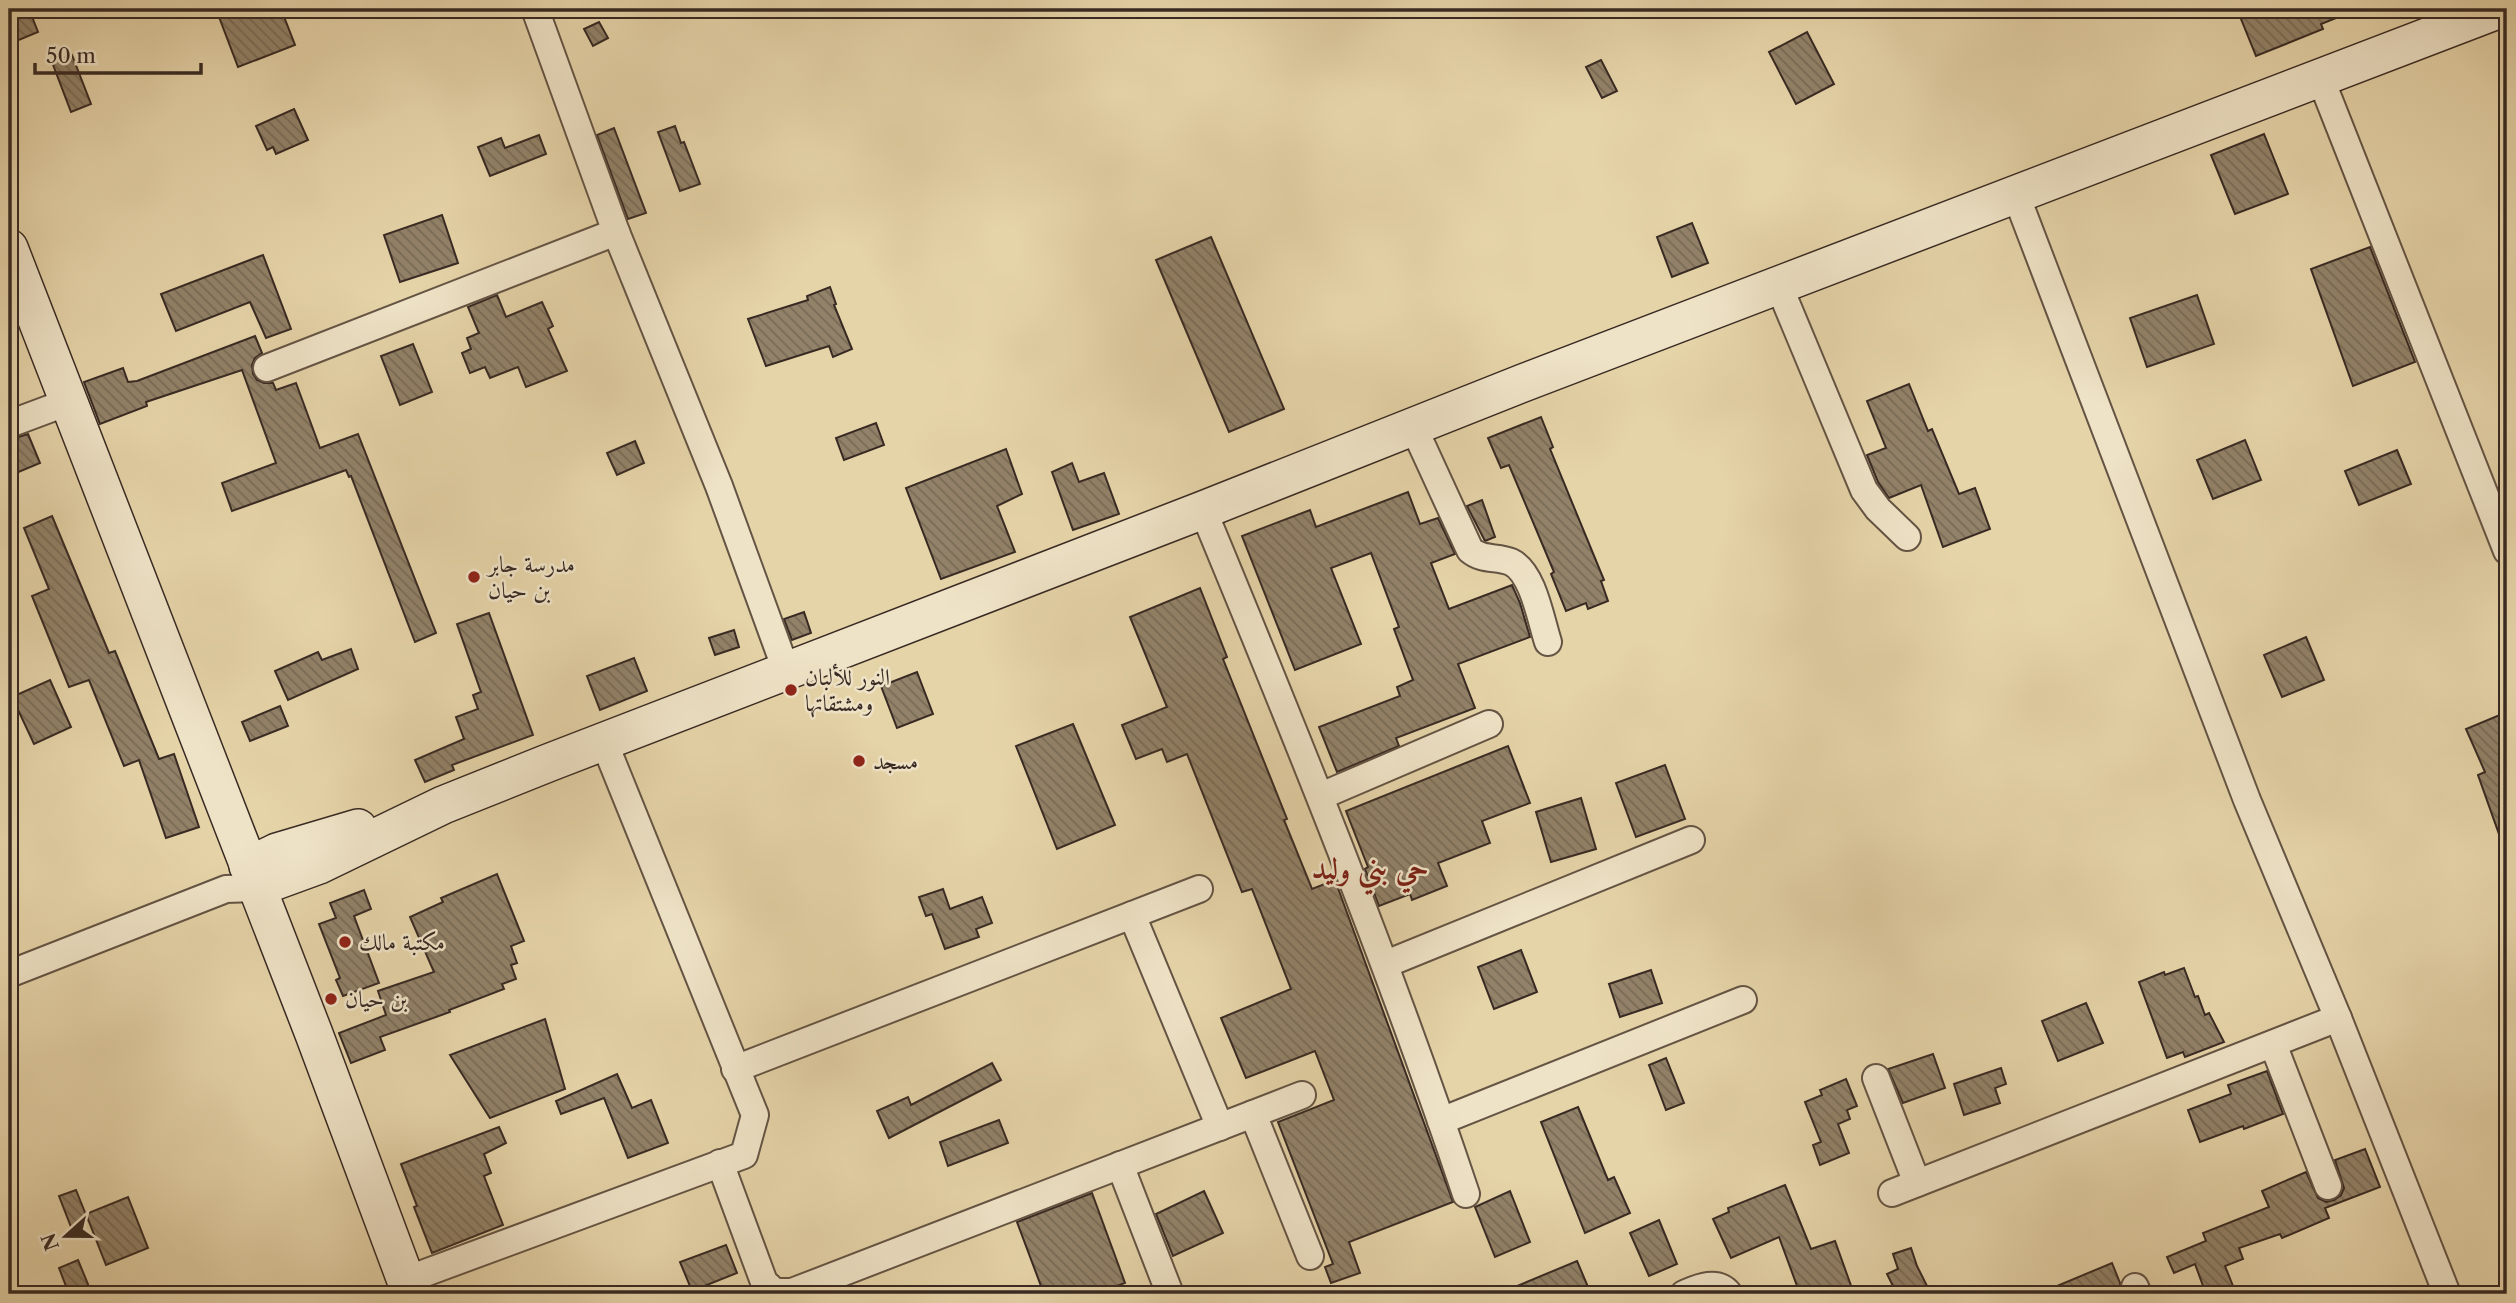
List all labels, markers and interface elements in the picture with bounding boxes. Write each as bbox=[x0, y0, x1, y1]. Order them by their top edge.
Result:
scale bar bbox=[35, 32, 201, 76]
text: 50 m bbox=[46, 43, 96, 68]
place label: مدرسة جابر بن حيان bbox=[486, 550, 575, 604]
marker: مدرسة جابر بن حيان bbox=[466, 569, 482, 585]
place label: النور للألبان ومشتقاتها bbox=[805, 663, 890, 718]
marker: النور للألبان ومشتقاتها bbox=[783, 682, 799, 698]
place label: مسجد bbox=[873, 747, 918, 775]
marker: مسجد bbox=[851, 753, 867, 769]
district label: حي بني وليد bbox=[1312, 850, 1429, 895]
place label: مكتبة مالك bbox=[359, 928, 445, 956]
marker: مكتبة مالك bbox=[337, 934, 353, 950]
place label: بن حيان bbox=[345, 985, 407, 1013]
marker: بن حيان bbox=[323, 991, 339, 1007]
north arrow bbox=[32, 1202, 102, 1272]
text: N bbox=[37, 1230, 64, 1254]

